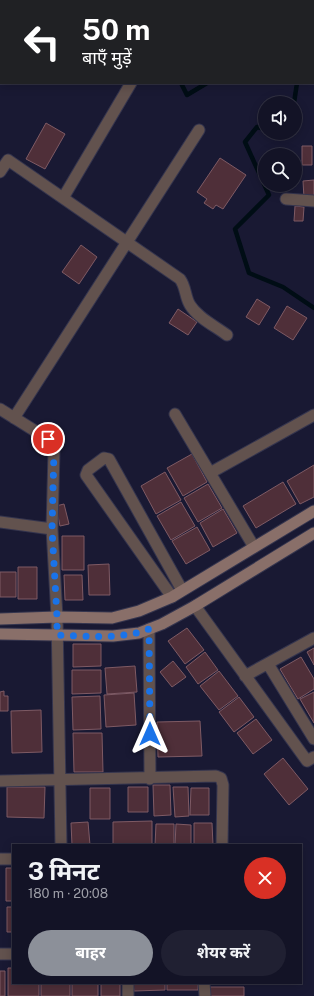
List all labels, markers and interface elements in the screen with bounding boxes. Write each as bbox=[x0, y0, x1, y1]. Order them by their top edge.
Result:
text: 50 m bbox=[82, 13, 150, 46]
icon: left bbox=[16, 16, 68, 68]
text: बाएँ मुड़ें bbox=[82, 47, 132, 68]
map controls bbox=[258, 96, 302, 192]
button: sound bbox=[258, 96, 302, 140]
button: search bbox=[258, 148, 302, 192]
pin bbox=[31, 422, 65, 456]
icon: arrive bbox=[37, 428, 59, 450]
position arrow bbox=[129, 713, 171, 755]
text: 3 मिनट bbox=[28, 857, 100, 885]
button: close bbox=[244, 857, 286, 899]
text: 180 m · 20:08 bbox=[28, 886, 108, 901]
button: बाहर bbox=[28, 930, 153, 976]
button: शेयर करें bbox=[161, 930, 286, 976]

